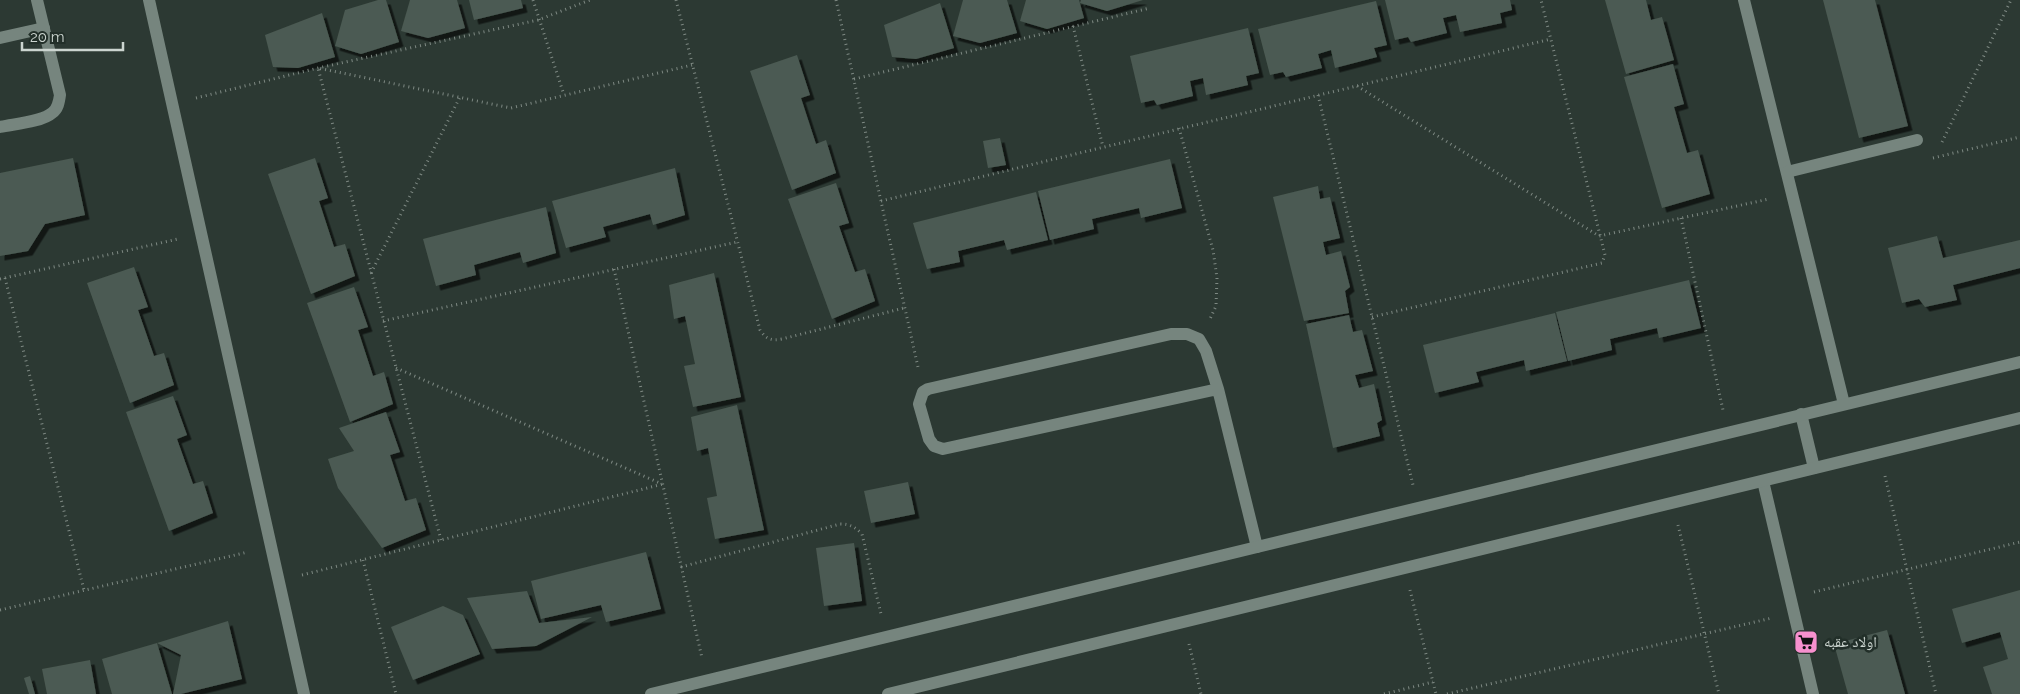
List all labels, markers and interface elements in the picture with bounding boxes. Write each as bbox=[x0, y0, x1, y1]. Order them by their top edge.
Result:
scale bar bbox=[22, 20, 124, 52]
text: 20 m bbox=[30, 28, 65, 46]
supermarket icon: اولاد عقبه bbox=[1793, 629, 1819, 655]
place label: اولاد عقبه bbox=[1824, 633, 1877, 651]

